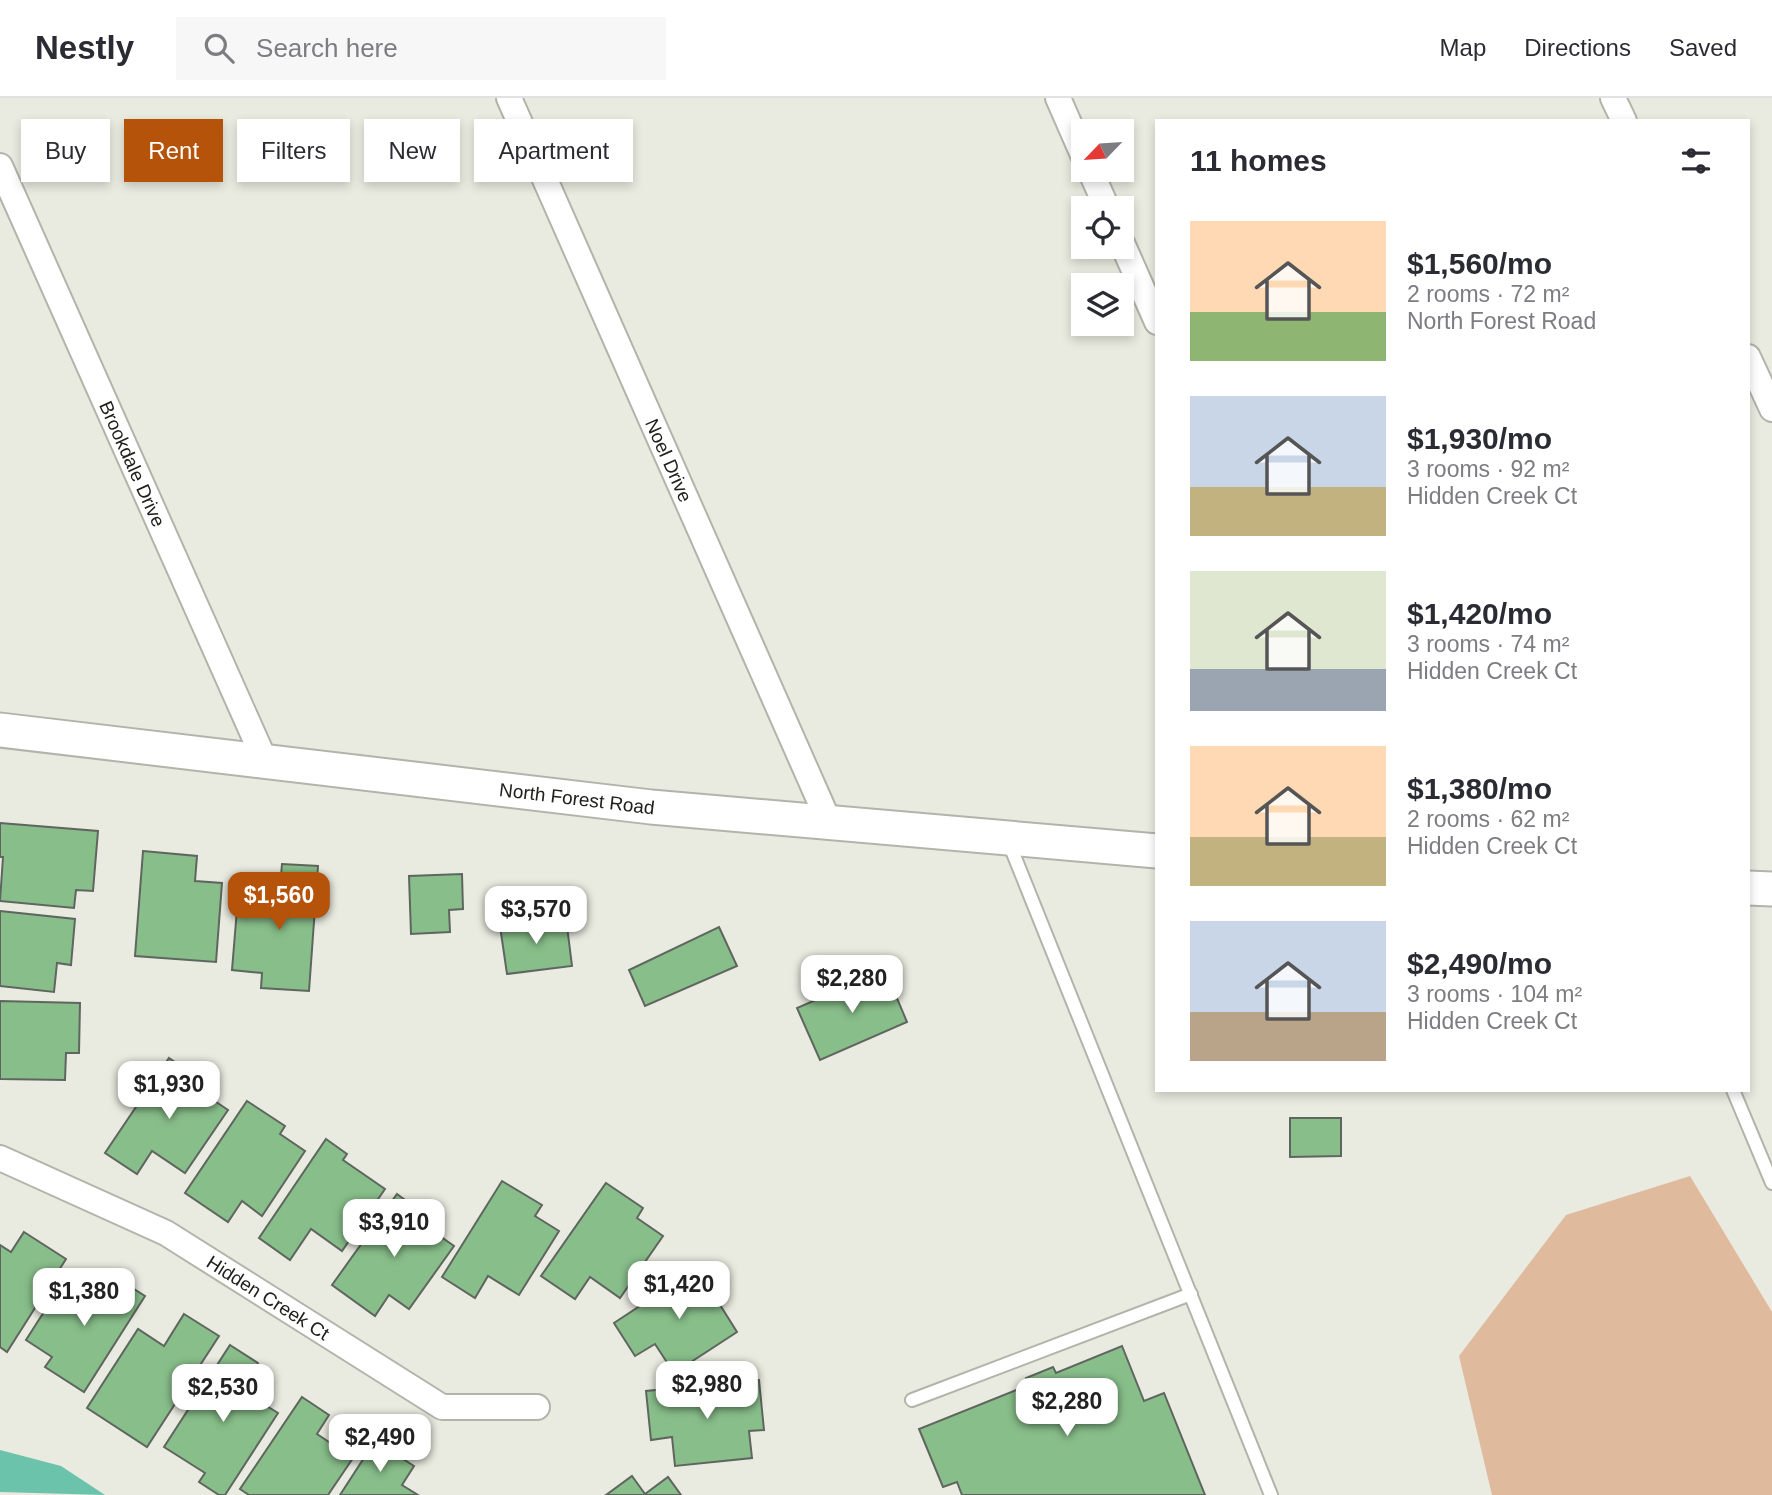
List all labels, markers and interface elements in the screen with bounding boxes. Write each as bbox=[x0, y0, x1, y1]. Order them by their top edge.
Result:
search box bbox=[176, 17, 666, 80]
text: Nestly bbox=[35, 29, 134, 66]
icon: search bbox=[200, 29, 238, 67]
text: Search here bbox=[256, 33, 398, 63]
text: Map bbox=[1440, 34, 1486, 61]
text: Directions bbox=[1524, 34, 1631, 61]
text: Saved bbox=[1669, 34, 1737, 61]
chip: Buy bbox=[21, 119, 110, 182]
chip: Rent bbox=[124, 119, 223, 182]
chip: Filters bbox=[237, 119, 350, 182]
chip: New bbox=[364, 119, 460, 182]
chip: Apartment bbox=[474, 119, 633, 182]
north arrow bbox=[1071, 119, 1134, 182]
map controls bbox=[1071, 119, 1134, 336]
icon: filters bbox=[1677, 142, 1715, 180]
text: 11 homes bbox=[1190, 144, 1327, 177]
button: locate bbox=[1071, 196, 1134, 259]
text: $1,560/mo bbox=[1407, 247, 1552, 280]
icon: home bbox=[1246, 249, 1330, 333]
button: layers bbox=[1071, 273, 1134, 336]
text: 2 rooms · 72 m² bbox=[1407, 281, 1569, 307]
text: North Forest Road bbox=[1407, 308, 1596, 334]
street label: Brookdale Drive bbox=[95, 398, 169, 530]
street label: Noel Drive bbox=[641, 416, 696, 505]
text: $1,930/mo bbox=[1407, 422, 1552, 455]
icon: home bbox=[1246, 424, 1330, 508]
text: 3 rooms · 92 m² bbox=[1407, 456, 1569, 482]
text: Hidden Creek Ct bbox=[1407, 483, 1577, 509]
text: $1,420/mo bbox=[1407, 597, 1552, 630]
icon: home bbox=[1246, 599, 1330, 683]
text: 3 rooms · 74 m² bbox=[1407, 631, 1569, 657]
text: Hidden Creek Ct bbox=[1407, 658, 1577, 684]
text: $1,380/mo bbox=[1407, 772, 1552, 805]
icon: home bbox=[1246, 774, 1330, 858]
street label: North Forest Road bbox=[498, 779, 656, 818]
text: 2 rooms · 62 m² bbox=[1407, 806, 1569, 832]
text: Hidden Creek Ct bbox=[1407, 833, 1577, 859]
pin: $1,560 bbox=[222, 872, 336, 932]
text: $1,560 bbox=[244, 882, 314, 908]
pin: $3,570 bbox=[479, 886, 593, 946]
text: $3,570 bbox=[501, 896, 571, 922]
text: $2,490/mo bbox=[1407, 947, 1552, 980]
icon: home bbox=[1246, 949, 1330, 1033]
pin: $2,280 bbox=[795, 956, 909, 1015]
text: $2,280 bbox=[817, 965, 887, 991]
text: 3 rooms · 104 m² bbox=[1407, 981, 1582, 1007]
text: Hidden Creek Ct bbox=[1407, 1008, 1577, 1034]
pin: $1,930 bbox=[112, 1062, 226, 1121]
text: $1,930 bbox=[134, 1071, 204, 1097]
pin: $3,910 bbox=[337, 1200, 451, 1259]
text: $3,910 bbox=[359, 1209, 429, 1235]
street label: Hidden Creek Ct bbox=[203, 1252, 334, 1345]
pin: $1,420 bbox=[622, 1262, 736, 1321]
pin: $1,380 bbox=[27, 1268, 141, 1328]
text: $1,420 bbox=[644, 1271, 714, 1297]
text: $1,380 bbox=[49, 1278, 119, 1304]
pin: $2,980 bbox=[650, 1362, 764, 1421]
pin: $2,530 bbox=[166, 1364, 280, 1424]
text: $2,980 bbox=[672, 1371, 742, 1397]
text: $2,530 bbox=[188, 1374, 258, 1400]
pin: $2,280 bbox=[1010, 1378, 1124, 1438]
text: $2,280 bbox=[1032, 1388, 1102, 1414]
pin: $2,490 bbox=[323, 1414, 437, 1474]
text: $2,490 bbox=[345, 1424, 415, 1450]

